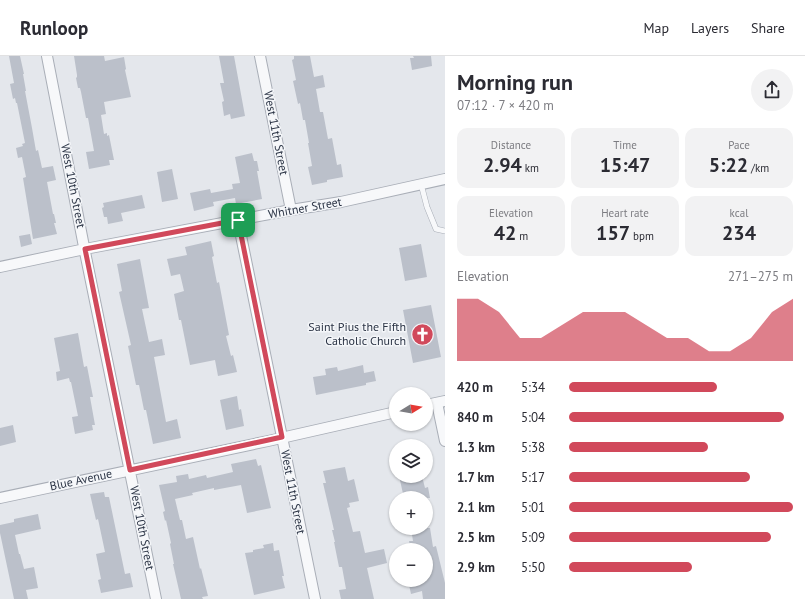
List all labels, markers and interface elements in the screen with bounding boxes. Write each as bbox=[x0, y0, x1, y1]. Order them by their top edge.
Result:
text: Runloop bbox=[20, 16, 88, 40]
text: Map bbox=[643, 19, 669, 37]
text: Layers bbox=[691, 19, 729, 37]
text: Share bbox=[751, 19, 785, 37]
text: Morning run bbox=[457, 68, 573, 96]
button: share bbox=[751, 69, 793, 111]
street label: West 11th Street bbox=[261, 90, 292, 176]
text: 07:12 · 7 × 420 m bbox=[457, 97, 554, 114]
text: Distance bbox=[491, 138, 531, 152]
text: Time bbox=[613, 138, 637, 152]
text: Pace bbox=[728, 138, 750, 152]
street label: West 10th Street bbox=[58, 143, 89, 229]
text: 2.94 bbox=[483, 152, 522, 178]
text: 15:47 bbox=[600, 152, 650, 178]
text: 5:22 bbox=[709, 152, 748, 178]
text: km bbox=[522, 161, 539, 175]
text: /km bbox=[748, 161, 769, 175]
street label: Whitner Street bbox=[267, 194, 343, 221]
pin bbox=[221, 203, 255, 237]
text: Elevation bbox=[489, 206, 533, 220]
text: Heart rate bbox=[601, 206, 649, 220]
text: kcal bbox=[730, 206, 748, 220]
icon: arrive bbox=[227, 209, 249, 231]
text: 42 bbox=[494, 220, 516, 246]
text: 157 bbox=[596, 220, 630, 246]
text: 234 bbox=[722, 220, 756, 246]
text: m bbox=[516, 229, 528, 243]
text: bpm bbox=[630, 229, 654, 243]
text: Elevation bbox=[457, 268, 509, 285]
text: 271–275 m bbox=[728, 268, 793, 285]
place label: Saint Pius the Fifth Catholic Church bbox=[308, 319, 406, 348]
church icon: Saint Pius the Fifth Catholic Church bbox=[409, 321, 435, 347]
text: 420 m bbox=[457, 379, 493, 396]
text: 5:34 bbox=[521, 379, 545, 396]
north arrow bbox=[389, 387, 433, 431]
map controls bbox=[389, 387, 433, 587]
text: 840 m bbox=[457, 409, 493, 426]
text: 5:04 bbox=[521, 409, 545, 426]
button: layers bbox=[389, 439, 433, 483]
text: 1.3 km bbox=[457, 439, 495, 456]
text: 5:38 bbox=[521, 439, 545, 456]
street label: West 11th Street bbox=[278, 449, 309, 535]
street label: Blue Avenue bbox=[48, 466, 113, 493]
text: 1.7 km bbox=[457, 469, 494, 486]
text: 5:17 bbox=[521, 469, 545, 486]
street label: West 10th Street bbox=[127, 485, 158, 571]
button: + bbox=[389, 491, 433, 535]
text: 2.1 km bbox=[457, 499, 495, 516]
text: 5:01 bbox=[521, 499, 545, 516]
text: 2.5 km bbox=[457, 529, 495, 546]
text: 5:09 bbox=[521, 529, 545, 546]
button: − bbox=[389, 543, 433, 587]
text: 2.9 km bbox=[457, 559, 495, 576]
text: 5:50 bbox=[521, 559, 545, 576]

